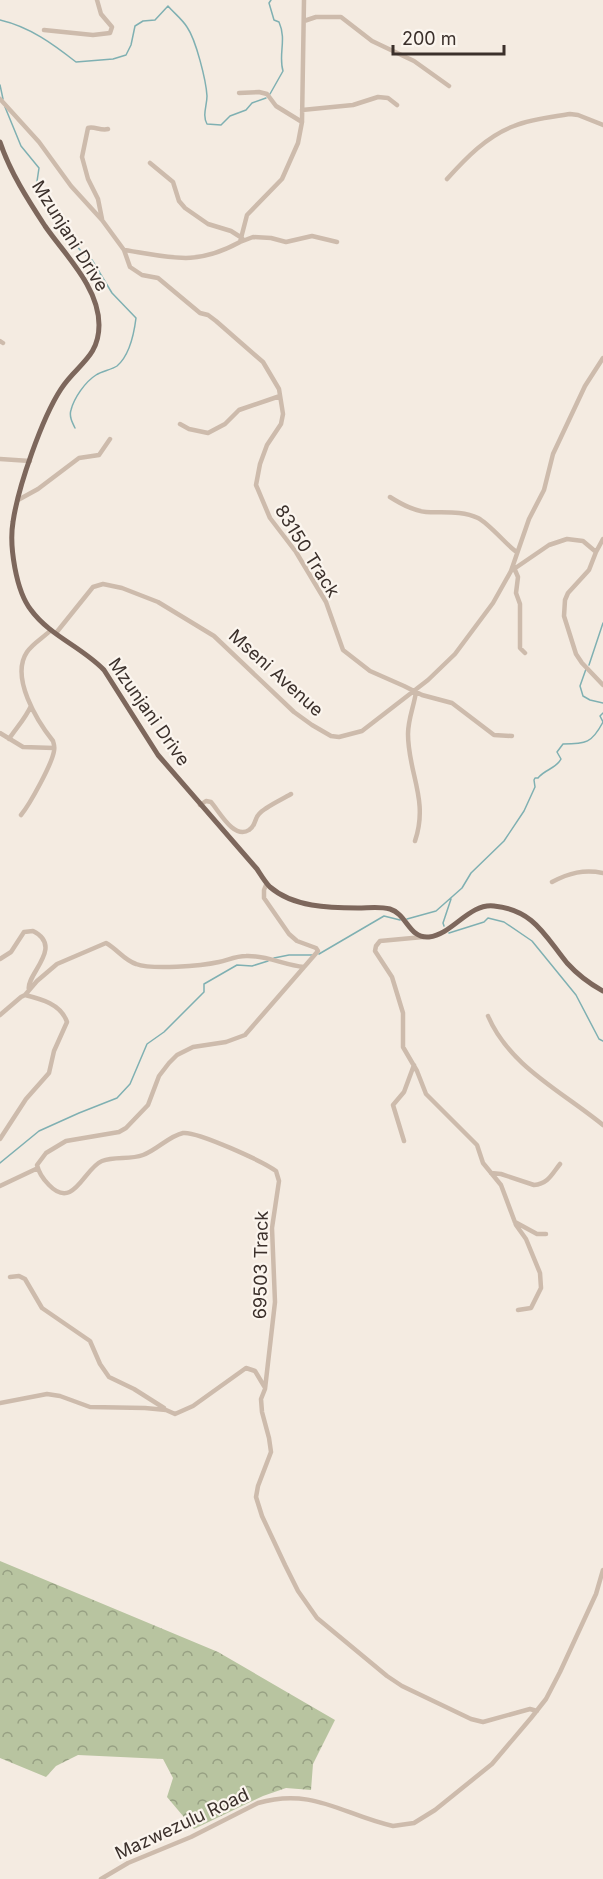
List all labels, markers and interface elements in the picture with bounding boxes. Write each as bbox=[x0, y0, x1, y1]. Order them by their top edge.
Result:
scale bar bbox=[393, 18, 504, 56]
text: 200 m bbox=[402, 28, 457, 49]
street label: Mzunjani Drive bbox=[28, 176, 113, 295]
street label: 83150 Track bbox=[271, 501, 344, 601]
street label: Mseni Avenue bbox=[225, 625, 328, 720]
street label: Mzunjani Drive bbox=[104, 654, 194, 770]
street label: 69503 Track bbox=[249, 1210, 272, 1319]
street label: Mazwezulu Road bbox=[112, 1783, 252, 1864]

